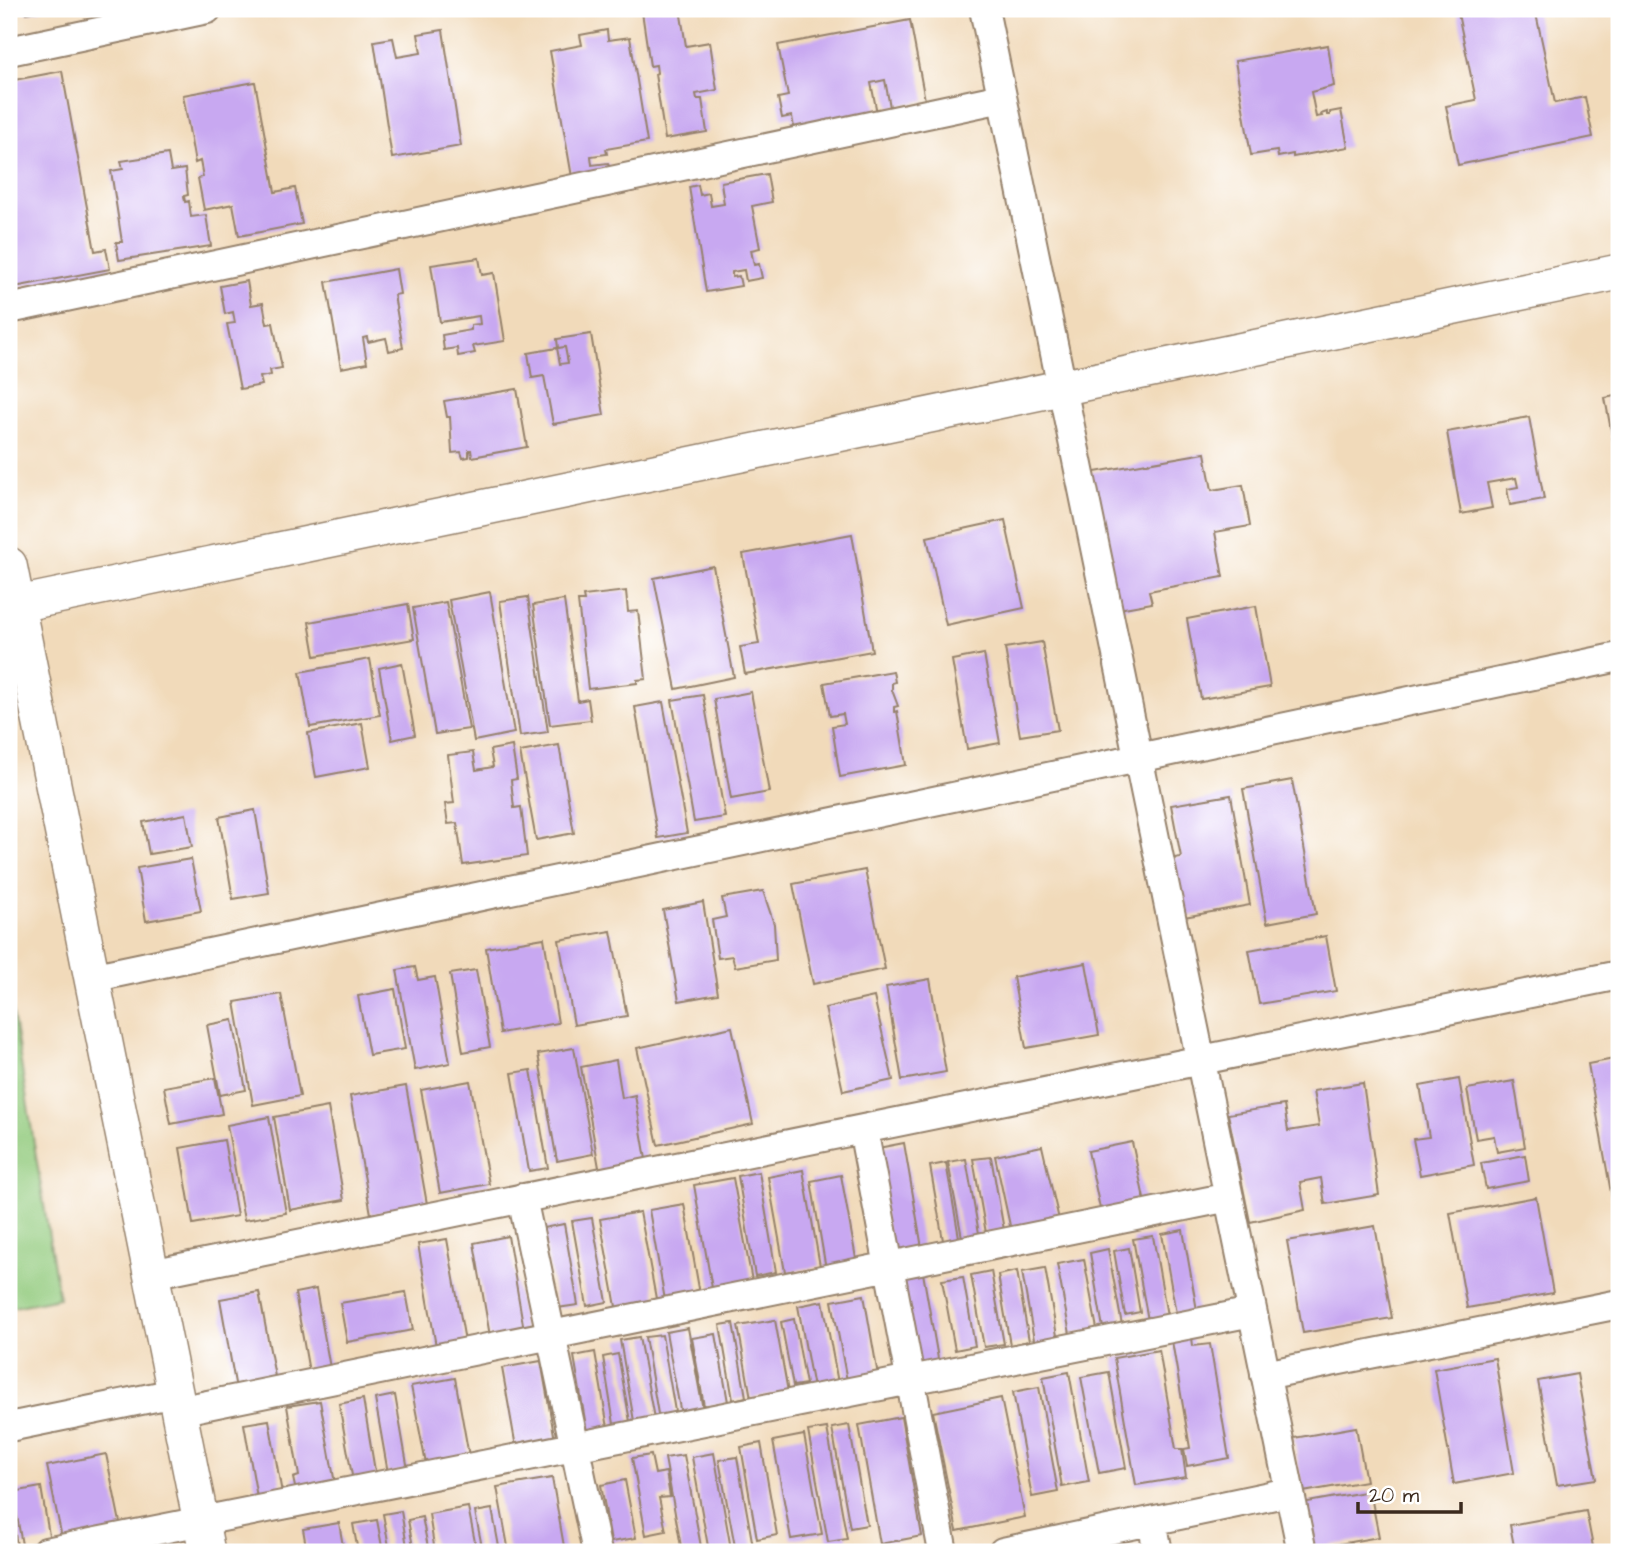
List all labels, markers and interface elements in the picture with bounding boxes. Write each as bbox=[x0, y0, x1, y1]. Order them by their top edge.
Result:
scale bar bbox=[1358, 1470, 1462, 1514]
text: 20 m bbox=[1369, 1481, 1420, 1510]

